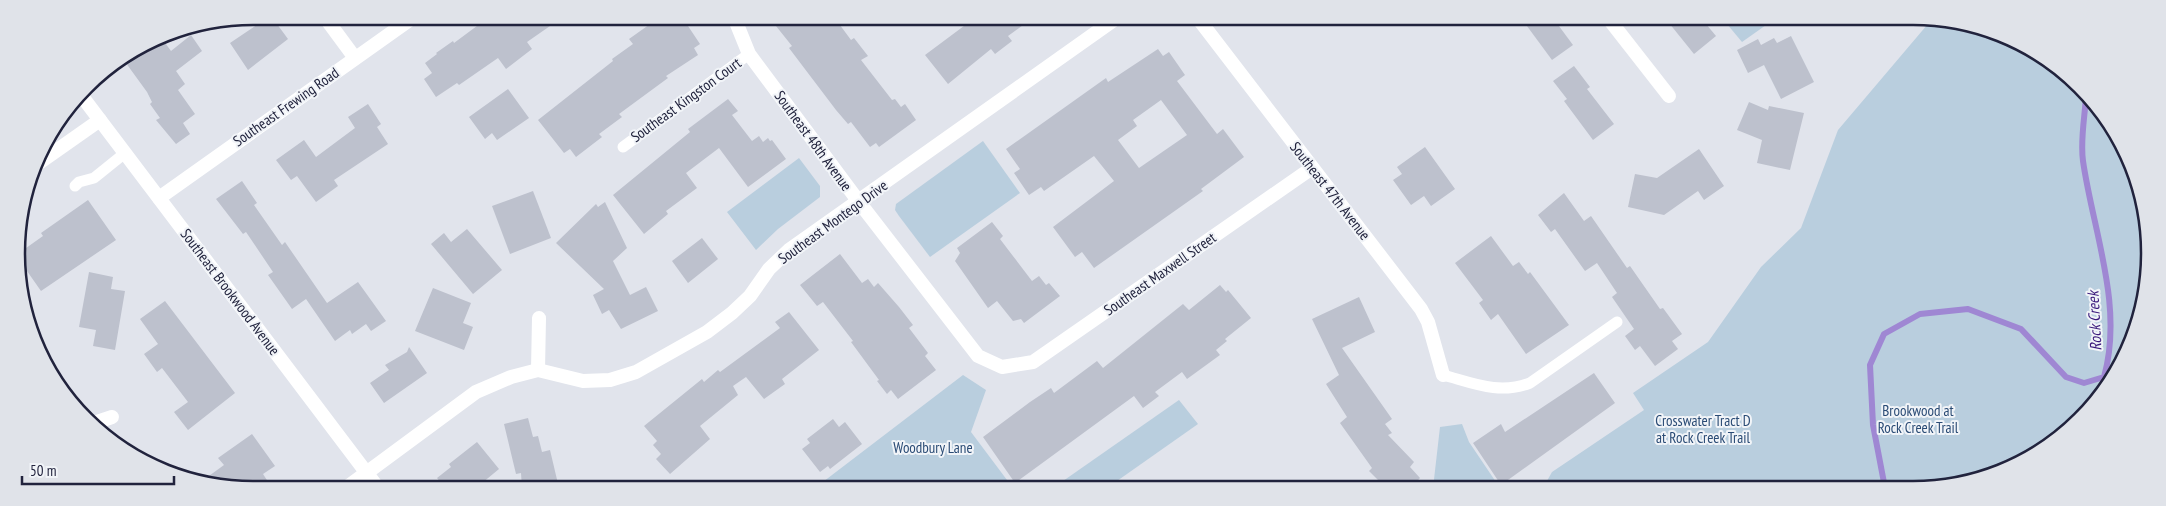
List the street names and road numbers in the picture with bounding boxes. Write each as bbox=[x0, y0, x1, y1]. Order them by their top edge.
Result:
street label: Southeast Kingston Court bbox=[627, 53, 745, 146]
street label: Southeast Frewing Road bbox=[229, 63, 342, 150]
street label: Southeast 48th Avenue bbox=[771, 87, 856, 195]
street label: Southeast 47th Avenue bbox=[1286, 138, 1375, 244]
street label: Southeast Montego Drive bbox=[774, 175, 891, 268]
street label: Southeast Brookwood Avenue bbox=[177, 225, 284, 359]
street label: Southeast Maxwell Street bbox=[1100, 228, 1219, 319]

